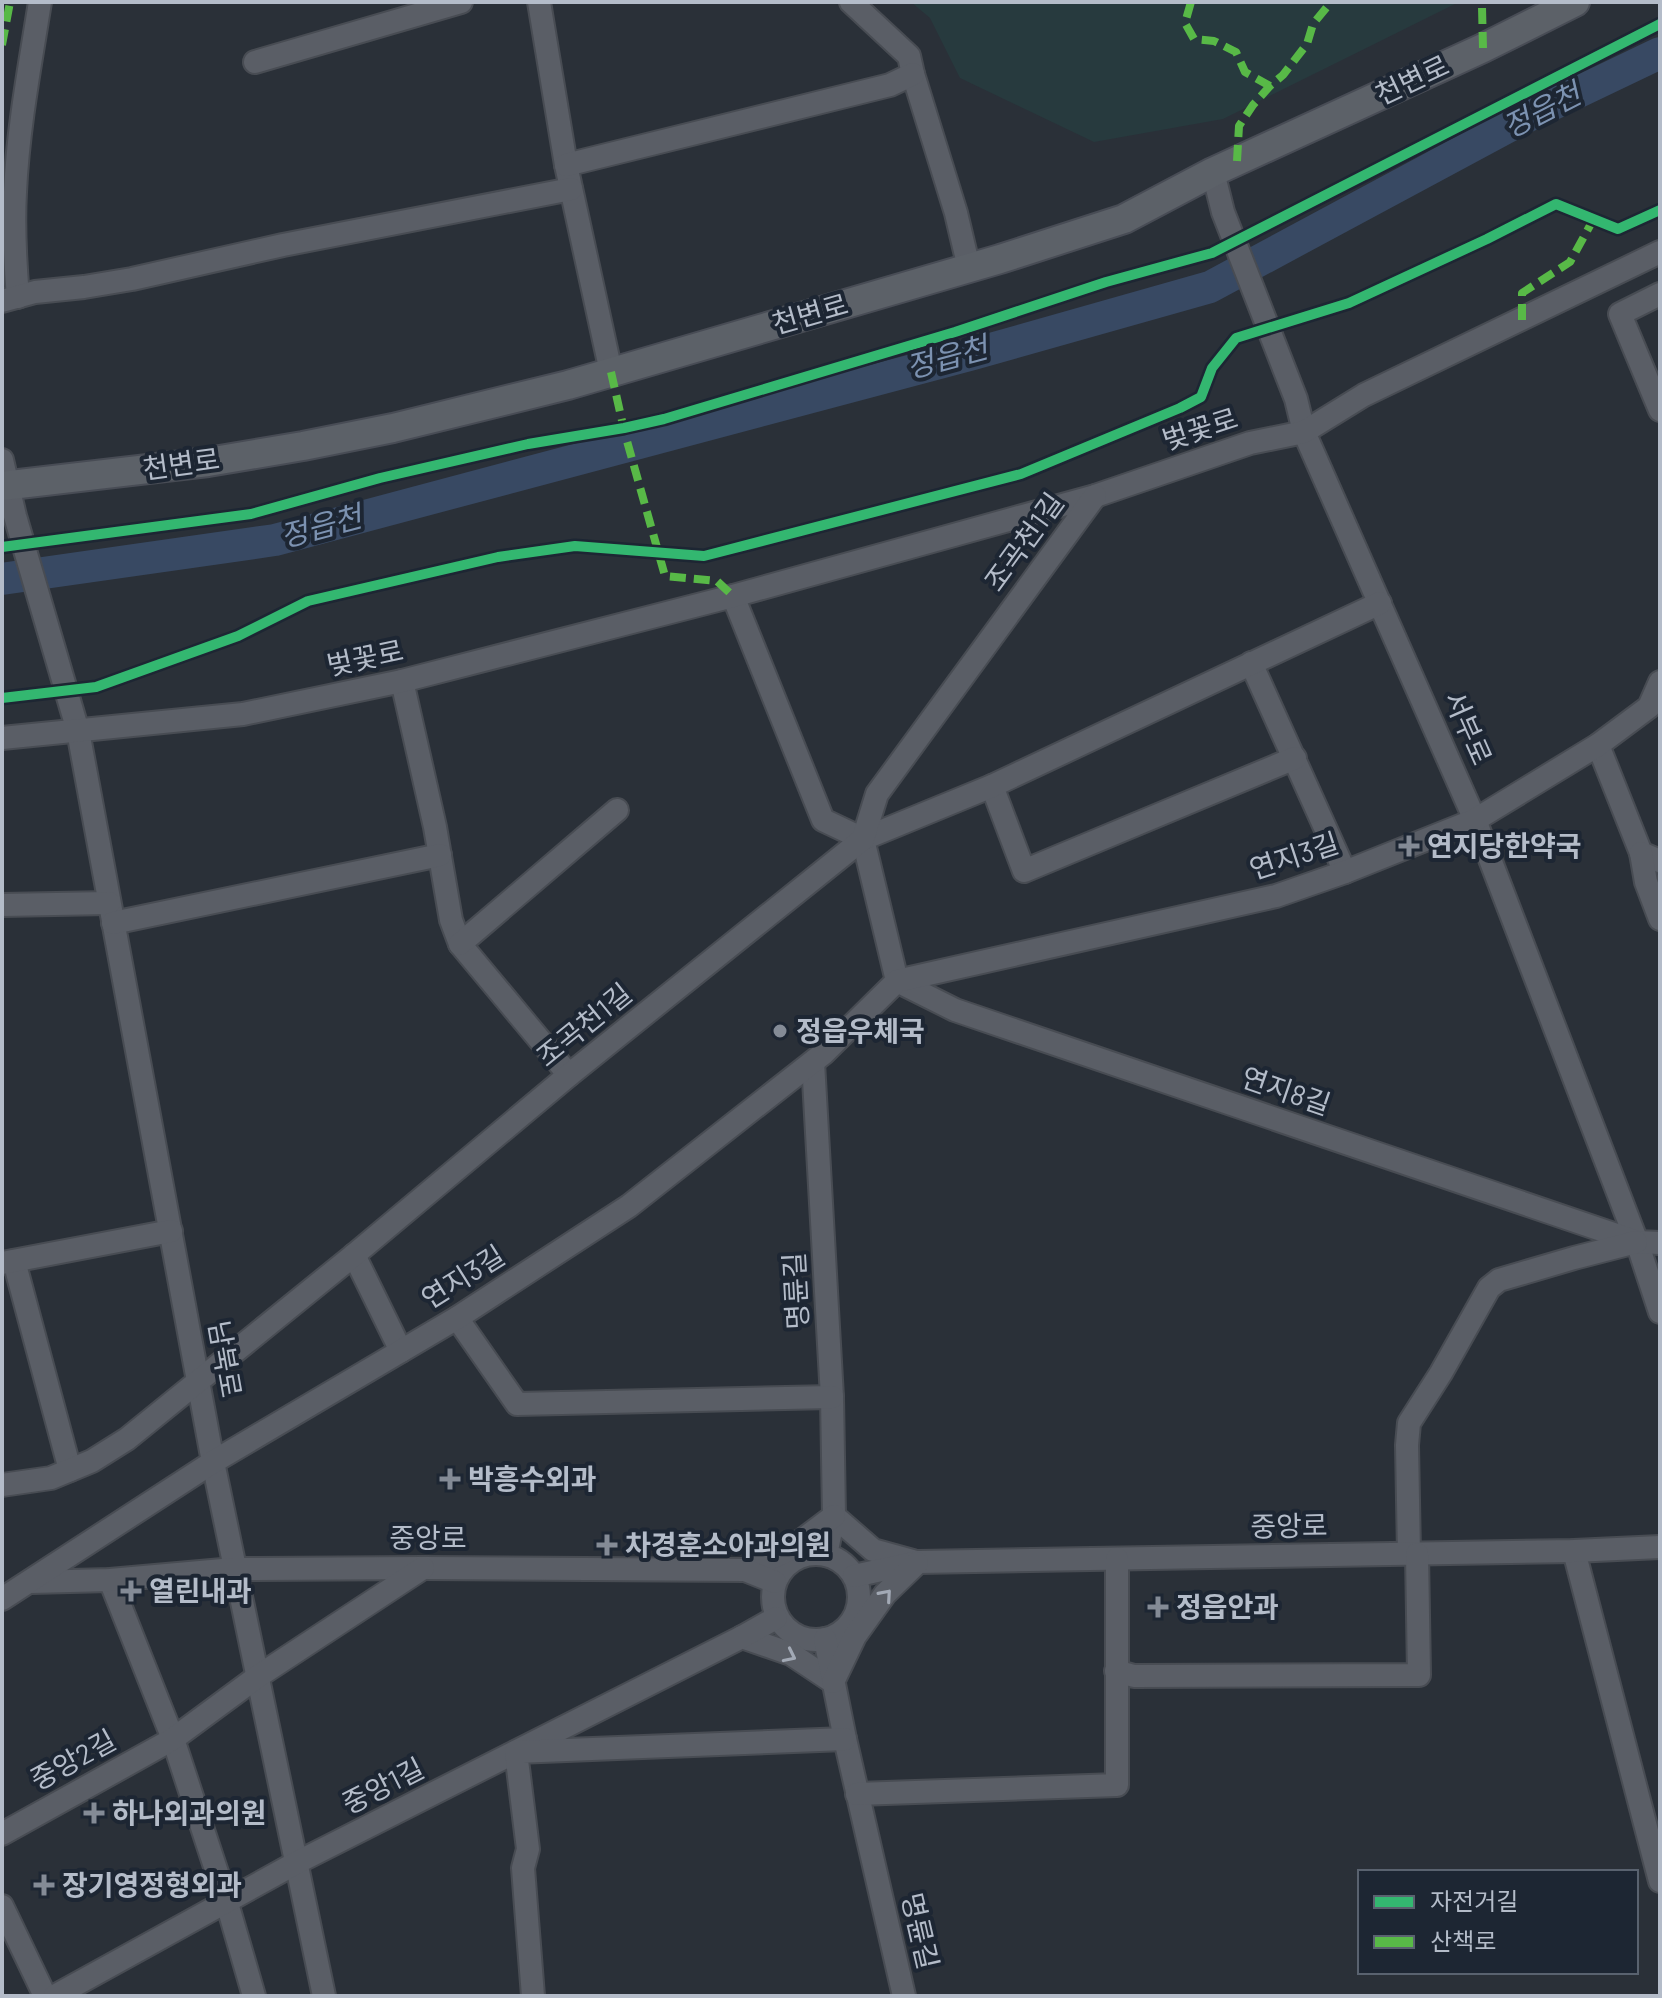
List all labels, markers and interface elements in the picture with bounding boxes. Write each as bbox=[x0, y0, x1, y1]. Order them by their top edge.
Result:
street label: 천변로 bbox=[1369, 47, 1454, 111]
water label: 정읍천 bbox=[1496, 73, 1589, 144]
street label: 천변로 bbox=[768, 286, 852, 340]
water label: 정읍천 bbox=[902, 327, 994, 384]
street label: 벚꽃로 bbox=[1158, 400, 1242, 456]
street label: 천변로 bbox=[140, 441, 221, 485]
street label: 조곡천1길 bbox=[976, 486, 1070, 597]
water label: 정읍천 bbox=[276, 496, 368, 553]
street label: 벚꽃로 bbox=[323, 632, 406, 682]
street label: 서부로 bbox=[1438, 685, 1500, 770]
street label: 연지3길 bbox=[1245, 825, 1343, 885]
place label: 연지당한약국 bbox=[1427, 828, 1582, 862]
marker: 연지당한약국 bbox=[1398, 835, 1420, 857]
street label: 조곡천1길 bbox=[529, 976, 638, 1073]
place label: 정읍우체국 bbox=[796, 1013, 925, 1047]
marker: 정읍우체국 bbox=[771, 1022, 789, 1040]
street label: 연지8길 bbox=[1237, 1059, 1335, 1121]
street label: 연지3길 bbox=[415, 1237, 510, 1315]
street label: 명륜길 bbox=[776, 1252, 814, 1331]
street label: 남북로 bbox=[203, 1318, 249, 1400]
place label: 박흥수외과 bbox=[468, 1461, 597, 1495]
marker: 박흥수외과 bbox=[439, 1468, 461, 1490]
street label: 중앙로 bbox=[1250, 1507, 1328, 1543]
street label: 중앙로 bbox=[389, 1520, 467, 1554]
place label: 차경훈소아과의원 bbox=[625, 1527, 831, 1561]
marker: 차경훈소아과의원 bbox=[596, 1534, 618, 1556]
place label: 열린내과 bbox=[149, 1573, 252, 1607]
marker: 열린내과 bbox=[120, 1580, 142, 1602]
place label: 정읍안과 bbox=[1176, 1589, 1279, 1623]
one-way arrow bbox=[876, 1590, 891, 1605]
marker: 정읍안과 bbox=[1147, 1596, 1169, 1618]
one-way arrow bbox=[781, 1646, 796, 1662]
street label: 중앙2길 bbox=[24, 1722, 121, 1796]
street label: 중앙1길 bbox=[336, 1750, 429, 1820]
place label: 하나외과의원 bbox=[112, 1795, 267, 1829]
marker: 하나외과의원 bbox=[83, 1802, 105, 1824]
place label: 장기영정형외과 bbox=[62, 1867, 242, 1901]
legend bbox=[1358, 1870, 1638, 1974]
marker: 장기영정형외과 bbox=[33, 1874, 55, 1896]
text: 자전거길 bbox=[1430, 1886, 1518, 1915]
street label: 명륜길 bbox=[896, 1889, 946, 1972]
text: 산책로 bbox=[1430, 1926, 1496, 1955]

